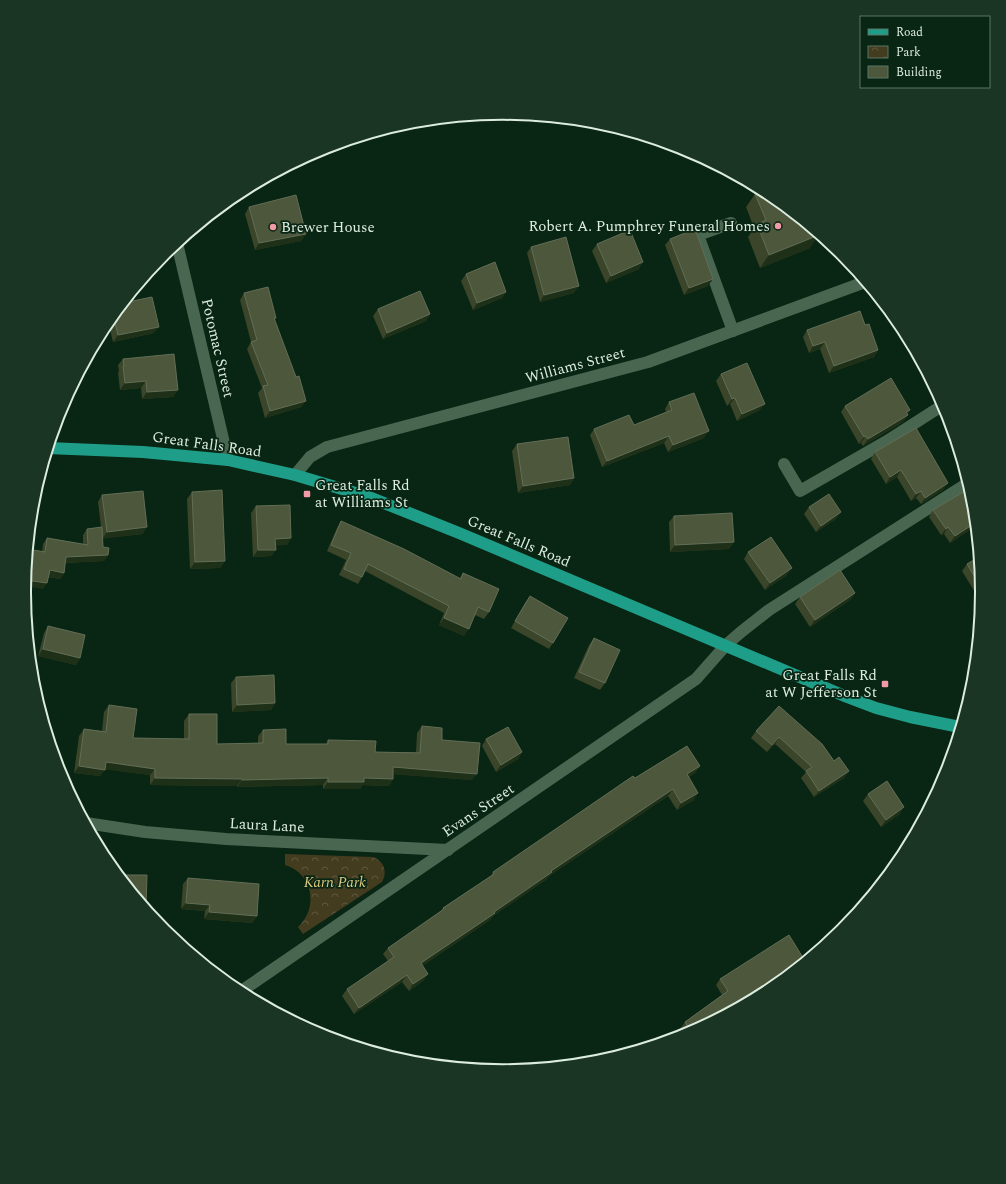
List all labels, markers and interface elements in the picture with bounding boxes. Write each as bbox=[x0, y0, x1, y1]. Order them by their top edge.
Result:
legend bbox=[860, 16, 990, 88]
text: Road bbox=[896, 23, 923, 42]
text: Park bbox=[896, 43, 921, 62]
text: Building bbox=[896, 63, 942, 82]
place label: Robert A. Pumphrey Funeral Homes bbox=[528, 215, 770, 238]
place label: Brewer House bbox=[281, 216, 375, 239]
marker: Robert A. Pumphrey Funeral Homes bbox=[773, 221, 783, 231]
marker: Brewer House bbox=[268, 222, 278, 232]
street label: Potomac Street bbox=[195, 296, 240, 400]
street label: Williams Street bbox=[523, 341, 628, 390]
street label: Great Falls Road bbox=[151, 425, 263, 464]
place label: Great Falls Rd at Williams St bbox=[315, 474, 410, 514]
marker: Great Falls Rd at Williams St bbox=[302, 489, 312, 499]
street label: Great Falls Road bbox=[464, 509, 574, 574]
place label: Great Falls Rd at W Jefferson St bbox=[765, 664, 877, 704]
marker: Great Falls Rd at W Jefferson St bbox=[880, 679, 890, 689]
street label: Evans Street bbox=[438, 778, 519, 843]
street label: Laura Lane bbox=[229, 812, 305, 839]
park label: Karn Park bbox=[304, 871, 366, 894]

